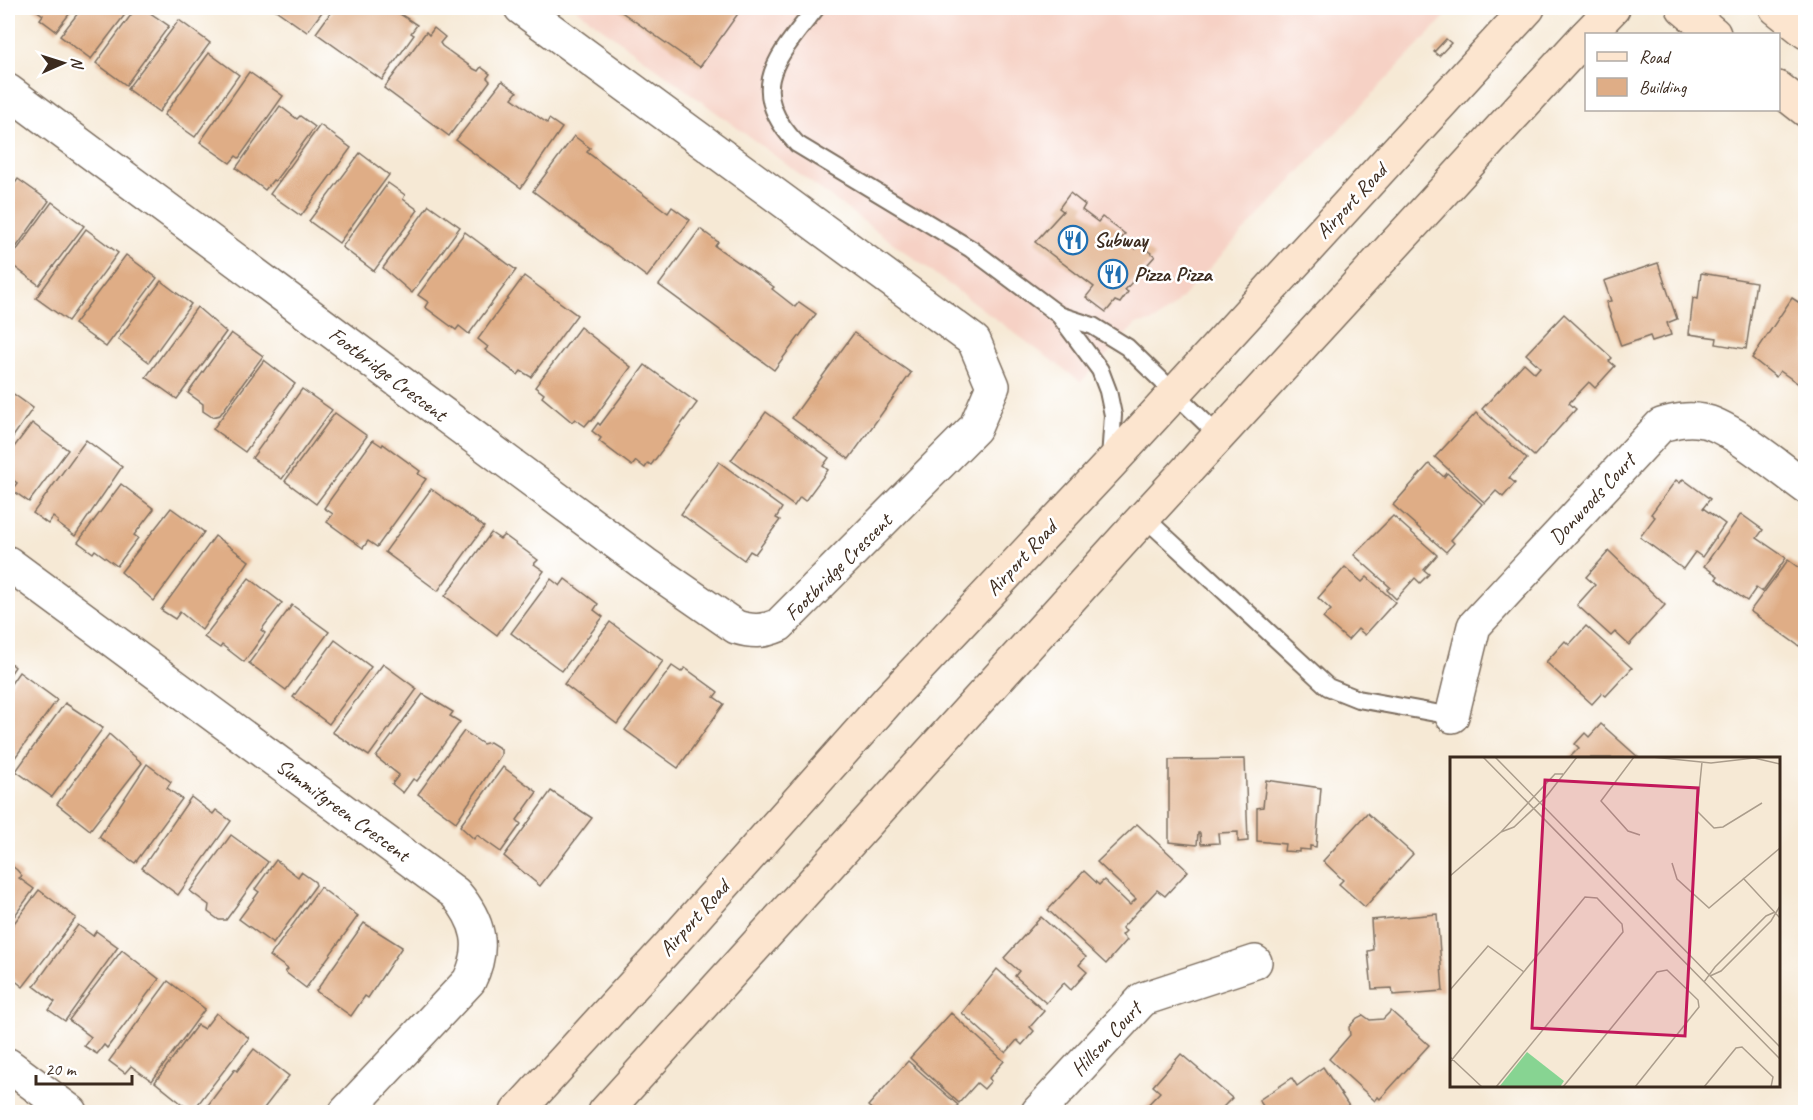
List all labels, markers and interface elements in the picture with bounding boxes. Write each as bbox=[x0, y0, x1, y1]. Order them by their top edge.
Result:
north arrow bbox=[33, 33, 93, 93]
legend bbox=[1585, 33, 1780, 111]
text: Road bbox=[1639, 46, 1672, 68]
text: N bbox=[67, 57, 87, 71]
text: Building bbox=[1639, 76, 1688, 98]
street label: Airport Road bbox=[1310, 155, 1395, 244]
restaurant icon: Subway bbox=[1057, 224, 1089, 256]
place label: Subway bbox=[1094, 227, 1150, 253]
restaurant icon: Pizza Pizza bbox=[1097, 258, 1129, 290]
place label: Pizza Pizza bbox=[1134, 261, 1213, 287]
street label: Footbridge Crescent bbox=[324, 321, 454, 428]
street label: Donwoods Court bbox=[1543, 446, 1643, 550]
street label: Footbridge Crescent bbox=[779, 506, 899, 626]
street label: Airport Road bbox=[980, 512, 1065, 601]
street label: Summitgreen Crescent bbox=[271, 753, 417, 868]
inset map bbox=[1450, 757, 1780, 1087]
street label: Airport Road bbox=[653, 872, 737, 961]
street label: Hillson Court bbox=[1065, 994, 1149, 1081]
scale bar bbox=[36, 1048, 132, 1086]
text: 20 m bbox=[45, 1058, 78, 1080]

